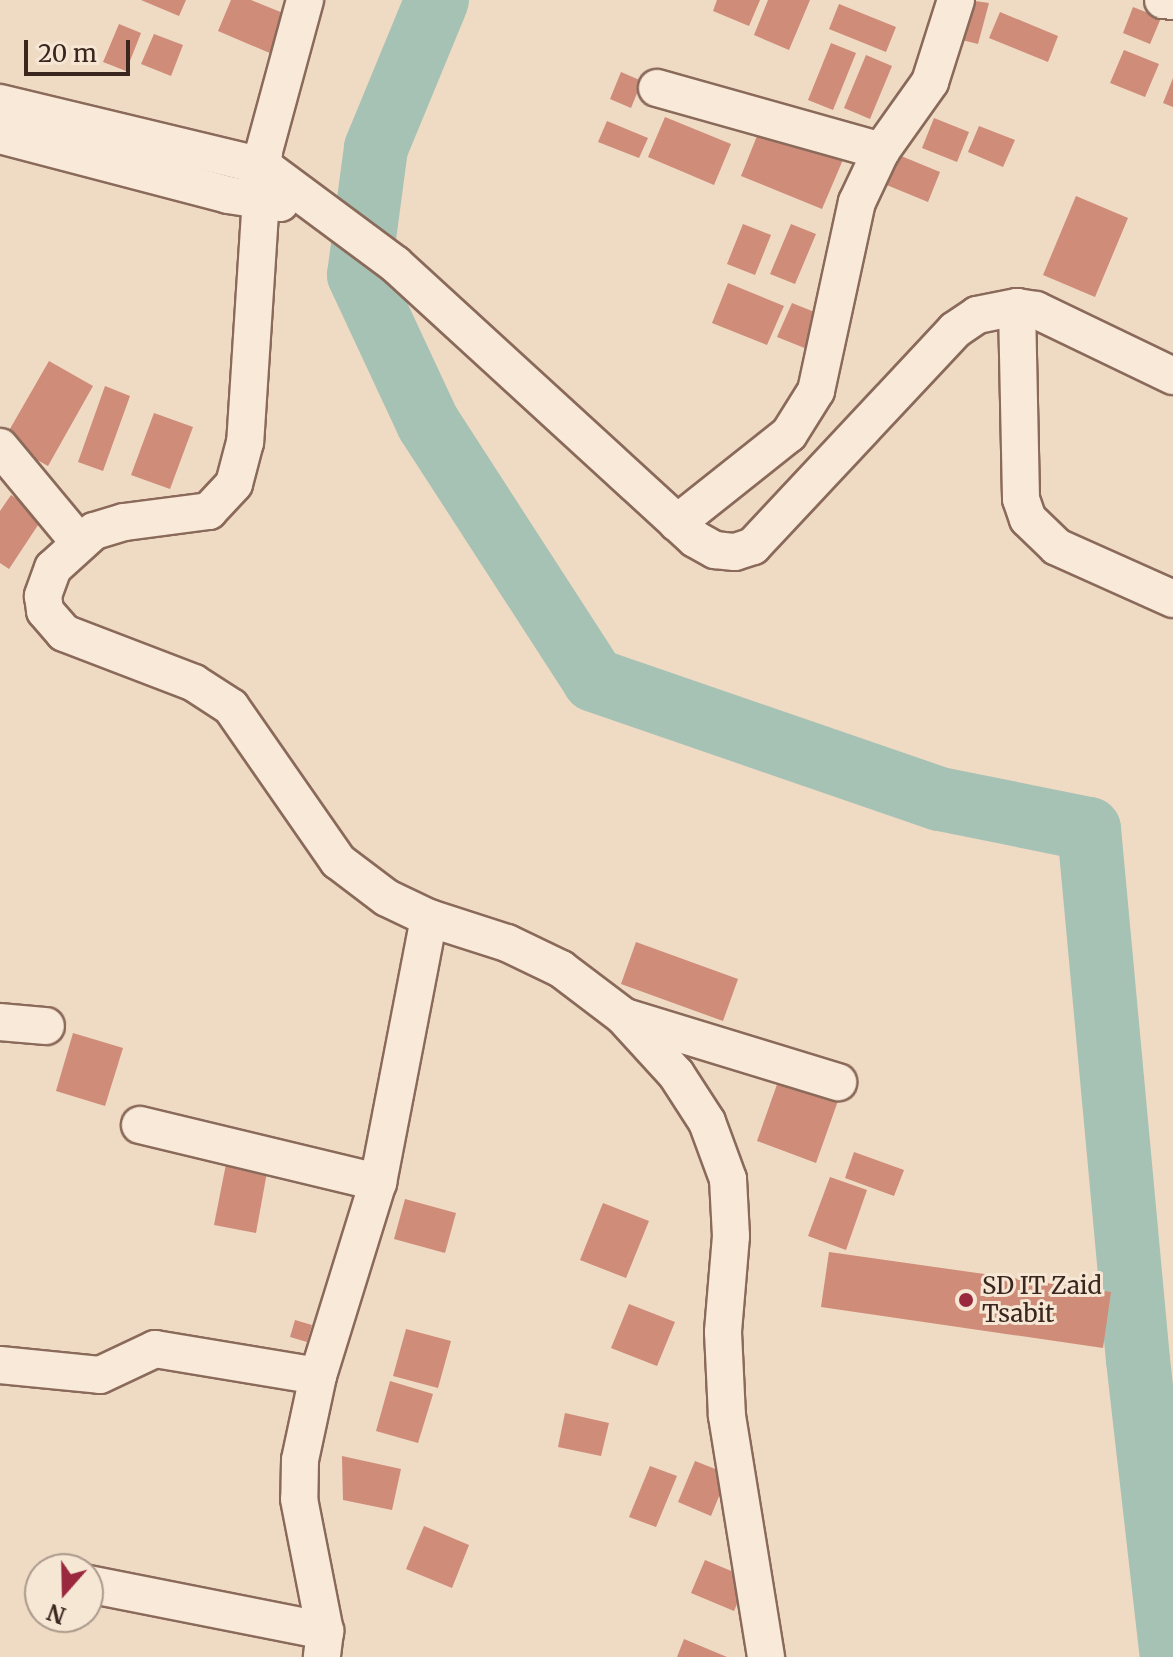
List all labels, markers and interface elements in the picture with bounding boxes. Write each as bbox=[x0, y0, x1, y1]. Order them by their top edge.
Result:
scale bar bbox=[28, 24, 134, 74]
text: 20 m bbox=[38, 38, 97, 69]
place label: SD IT Zaid Tsabit bbox=[982, 1272, 1102, 1328]
marker: SD IT Zaid Tsabit bbox=[957, 1291, 975, 1309]
north arrow bbox=[24, 1553, 104, 1633]
text: N bbox=[44, 1598, 69, 1630]

